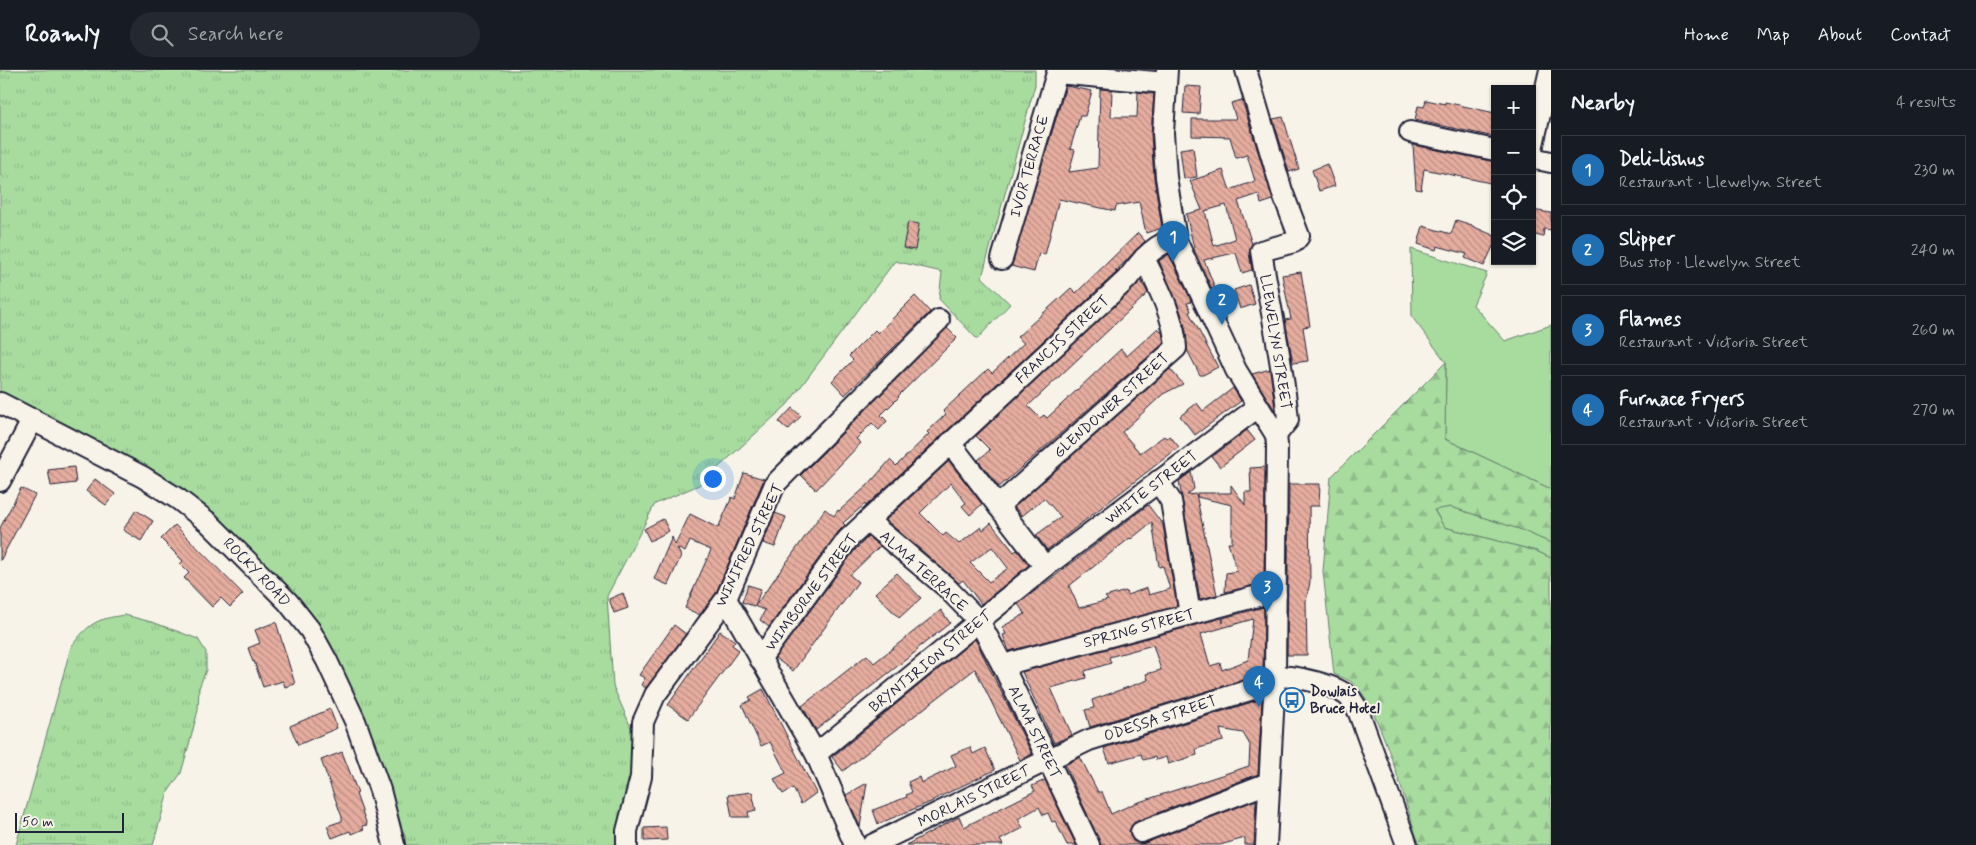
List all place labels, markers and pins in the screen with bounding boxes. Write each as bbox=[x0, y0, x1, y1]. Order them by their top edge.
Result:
pin: 1 bbox=[1157, 221, 1189, 262]
pin: 2 bbox=[1206, 284, 1238, 325]
pin: 3 bbox=[1251, 571, 1283, 612]
pin: 4 bbox=[1243, 666, 1275, 707]
place label: Dowlais Bruce Hotel bbox=[1310, 682, 1380, 719]
bus stop icon: Dowlais Bruce Hotel bbox=[1279, 687, 1305, 713]

